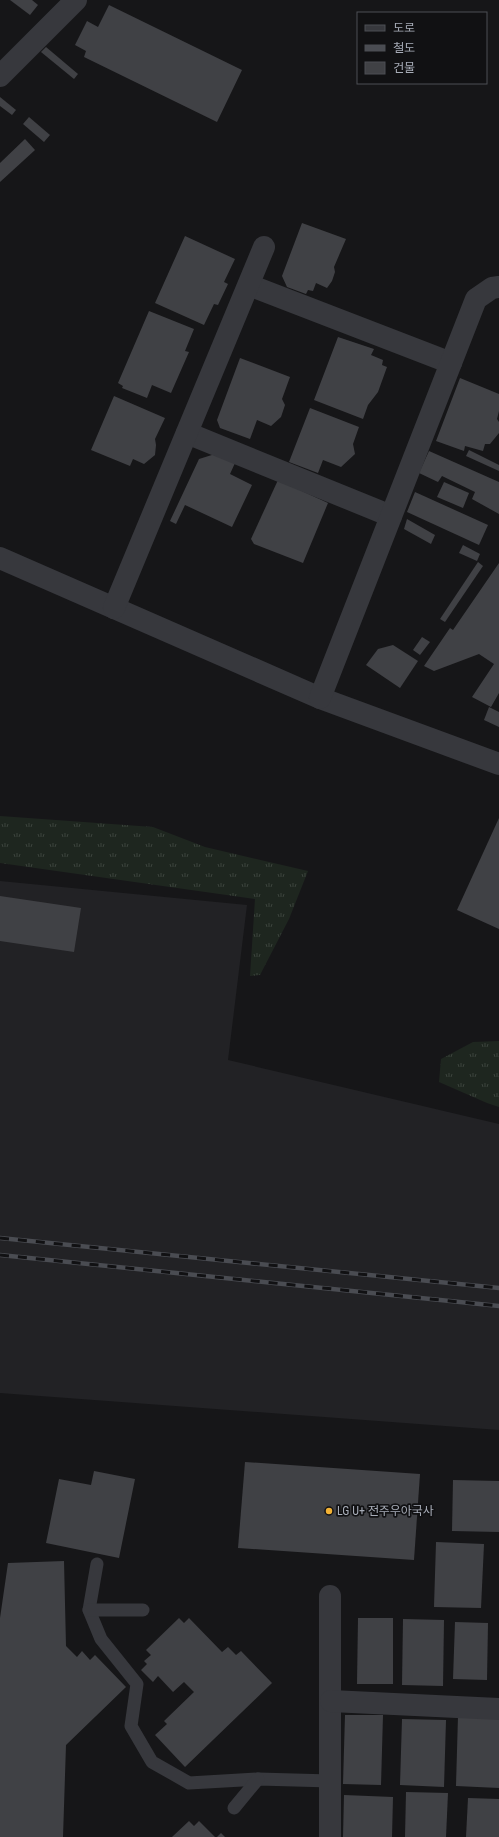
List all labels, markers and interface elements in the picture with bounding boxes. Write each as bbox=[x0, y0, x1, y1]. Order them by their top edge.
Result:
legend bbox=[357, 12, 487, 84]
text: 도로 bbox=[393, 21, 415, 35]
text: 철도 bbox=[393, 41, 415, 55]
text: 건물 bbox=[393, 61, 415, 75]
place label: LG U+ 전주우아국사 bbox=[337, 1504, 434, 1518]
marker: LG U+ 전주우아국사 bbox=[324, 1506, 334, 1516]

